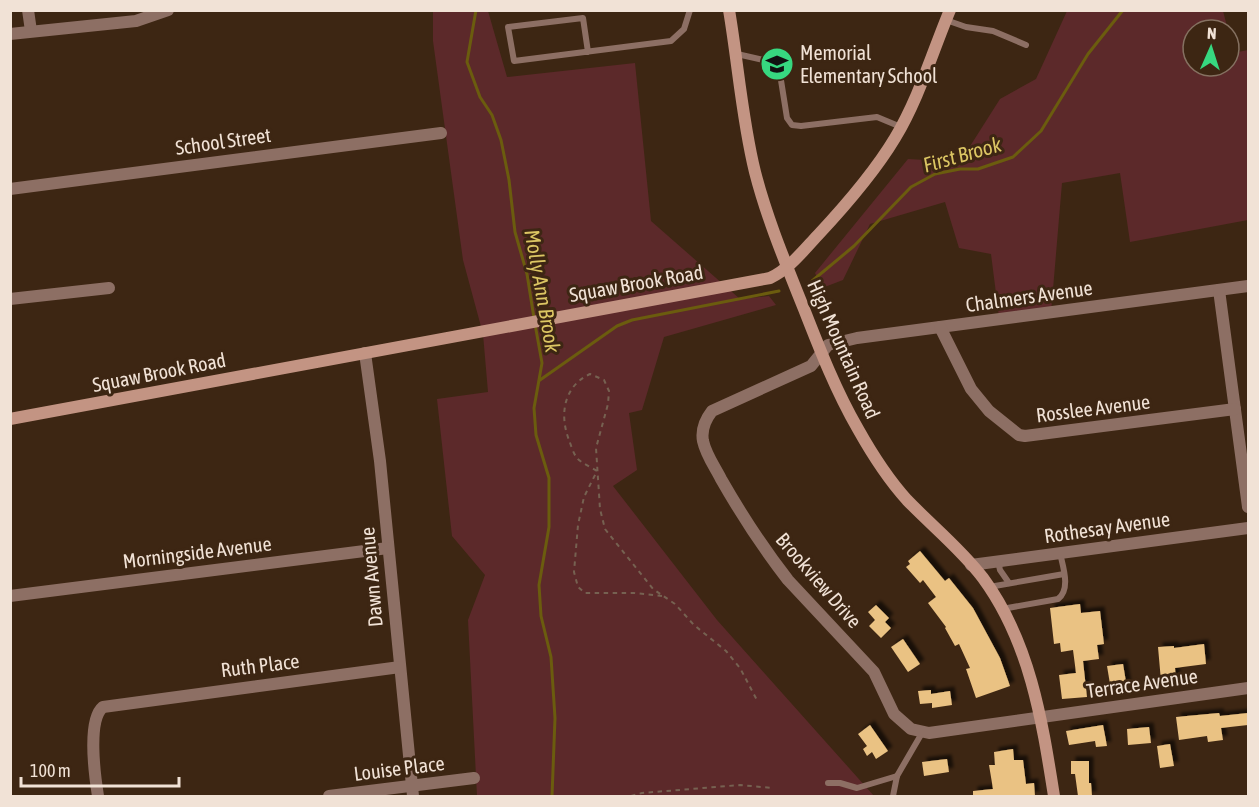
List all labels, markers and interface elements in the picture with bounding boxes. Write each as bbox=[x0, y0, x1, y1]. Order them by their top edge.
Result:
north arrow bbox=[1181, 18, 1241, 78]
text: N bbox=[1207, 24, 1217, 42]
place label: Memorial Elementary School bbox=[800, 41, 938, 87]
school or university icon: Memorial Elementary School bbox=[759, 46, 795, 82]
street label: School Street bbox=[174, 123, 272, 159]
water label: First Brook bbox=[920, 131, 1005, 177]
water label: Molly Ann Brook bbox=[520, 228, 566, 355]
street label: Squaw Brook Road bbox=[567, 260, 705, 306]
street label: High Mountain Road bbox=[803, 276, 885, 422]
street label: Chalmers Avenue bbox=[964, 276, 1094, 316]
street label: Squaw Brook Road bbox=[90, 348, 228, 396]
street label: Rosslee Avenue bbox=[1035, 390, 1151, 426]
street label: Rothesay Avenue bbox=[1043, 507, 1171, 547]
street label: Dawn Avenue bbox=[355, 526, 387, 628]
street label: Brookview Drive bbox=[772, 528, 866, 632]
street label: Morningside Avenue bbox=[121, 531, 273, 573]
street label: Ruth Place bbox=[220, 649, 300, 681]
street label: Terrace Avenue bbox=[1085, 664, 1199, 702]
scale bar bbox=[21, 750, 178, 788]
street label: Louise Place bbox=[352, 751, 446, 785]
text: 100 m bbox=[30, 760, 71, 781]

